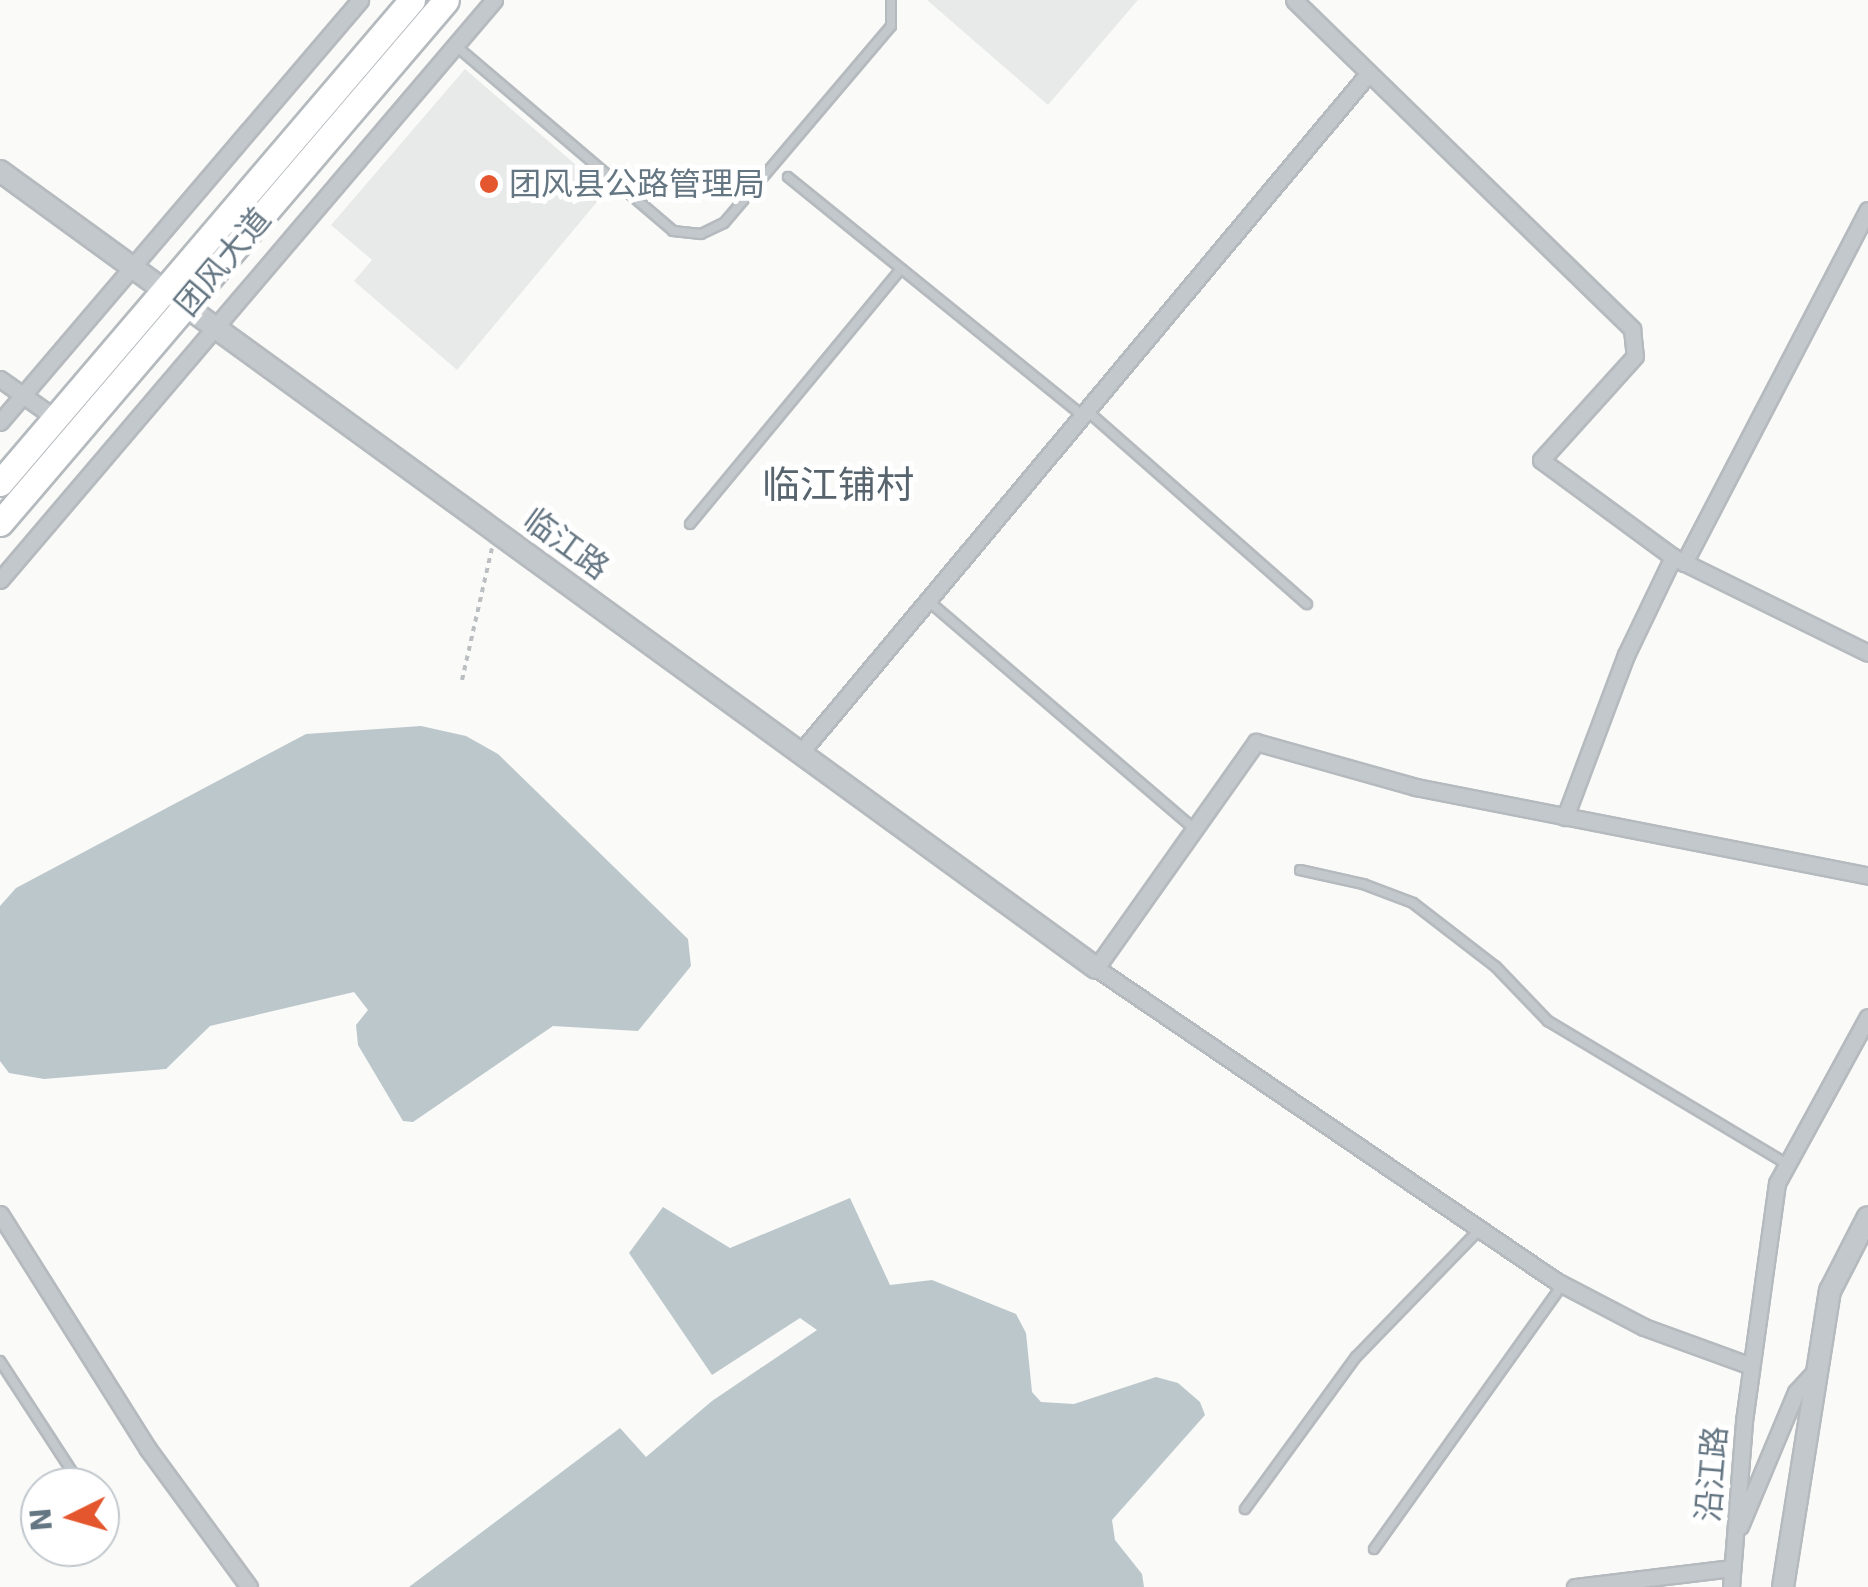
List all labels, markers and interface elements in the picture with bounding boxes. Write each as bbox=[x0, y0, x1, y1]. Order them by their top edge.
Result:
place label: 团风县公路管理局 bbox=[509, 165, 765, 203]
marker: 团风县公路管理局 bbox=[478, 173, 500, 195]
street label: 团风大道 bbox=[167, 201, 279, 323]
district label: 临江铺村 bbox=[762, 463, 914, 509]
street label: 临江路 bbox=[516, 500, 616, 588]
street label: 沿江路 bbox=[1689, 1425, 1735, 1523]
north arrow bbox=[20, 1467, 120, 1567]
text: N bbox=[24, 1506, 59, 1533]

